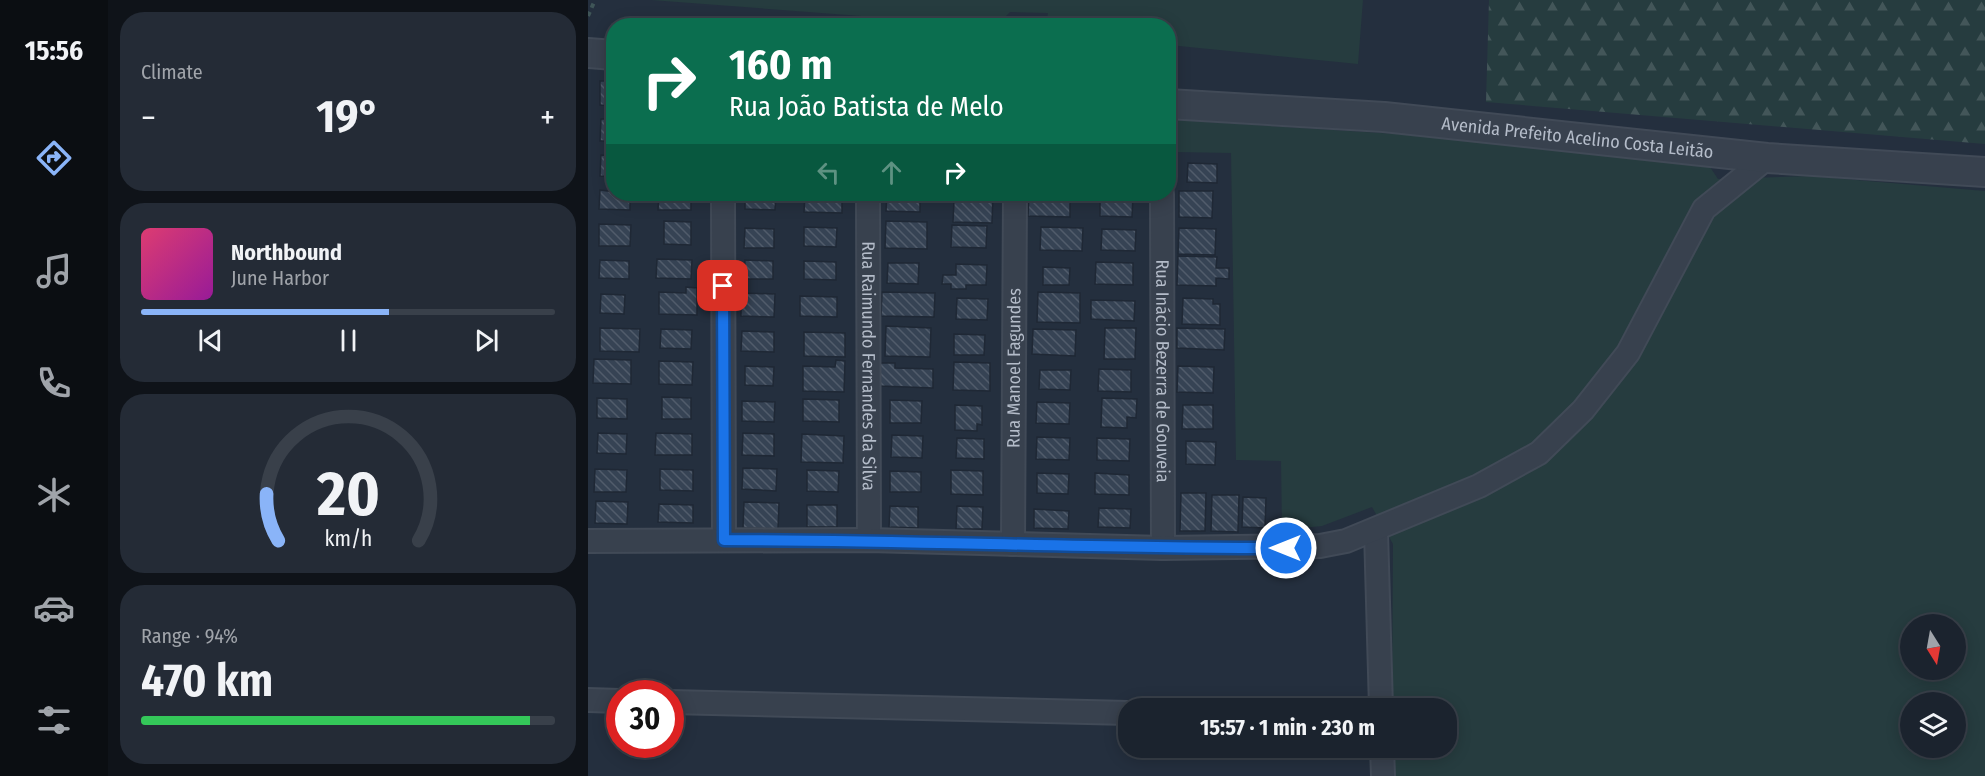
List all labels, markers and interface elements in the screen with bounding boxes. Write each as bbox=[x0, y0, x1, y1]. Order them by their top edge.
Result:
text: 15:56 bbox=[25, 35, 83, 67]
text: 160 m bbox=[729, 40, 832, 90]
icon: right bbox=[630, 42, 708, 120]
text: Climate bbox=[141, 60, 203, 84]
text: 19° bbox=[316, 90, 380, 144]
text: Rua João Batista de Melo bbox=[729, 91, 1004, 123]
text: − bbox=[141, 98, 156, 138]
text: + bbox=[540, 98, 555, 138]
street label: Avenida Prefeito Acelino Costa Leitão bbox=[1441, 112, 1714, 163]
icon: directions bbox=[33, 137, 75, 179]
icon: left bbox=[812, 156, 845, 189]
icon: ahead bbox=[875, 156, 908, 189]
icon: right bbox=[938, 156, 971, 189]
text: Northbound bbox=[231, 239, 342, 266]
street label: Rua Raimundo Fernandes da Silva bbox=[857, 241, 880, 491]
icon: music bbox=[33, 250, 75, 292]
street label: Rua Inácio Bezerra de Gouveia bbox=[1151, 259, 1174, 483]
pin bbox=[697, 260, 748, 311]
text: June Harbor bbox=[231, 266, 329, 290]
icon: arrive bbox=[706, 269, 739, 302]
street label: Rua Manoel Fagundes bbox=[1003, 288, 1025, 448]
icon: previous bbox=[194, 324, 227, 357]
icon: pause bbox=[332, 324, 365, 357]
icon: next bbox=[470, 324, 503, 357]
icon: phone bbox=[33, 362, 75, 404]
text: 20 bbox=[316, 457, 379, 532]
icon: climate bbox=[33, 474, 75, 516]
position arrow bbox=[1254, 516, 1318, 580]
text: km/h bbox=[324, 526, 372, 552]
icon: car bbox=[33, 587, 75, 629]
north arrow bbox=[1900, 614, 1966, 680]
map controls bbox=[1900, 614, 1966, 758]
text: Range · 94% bbox=[141, 624, 238, 648]
text: 470 km bbox=[141, 654, 273, 708]
speed limit sign: 30 bbox=[606, 680, 684, 758]
button: layers bbox=[1900, 692, 1966, 758]
icon: filters bbox=[33, 699, 75, 741]
text: 15:57 · 1 min · 230 m bbox=[1200, 714, 1375, 741]

